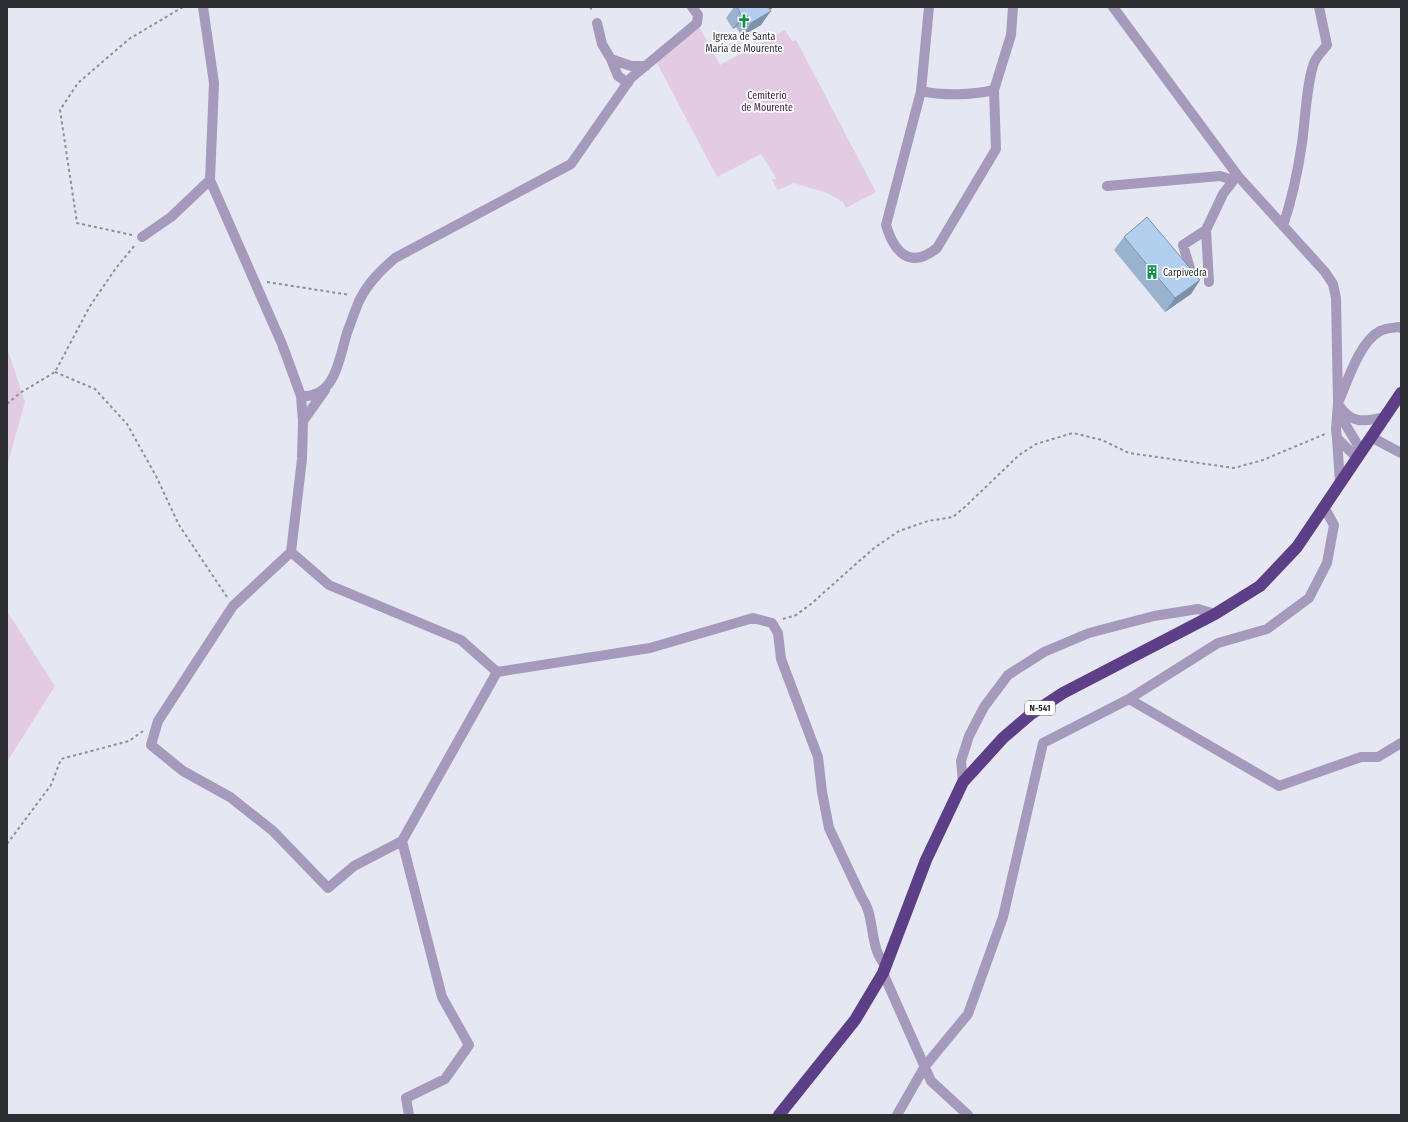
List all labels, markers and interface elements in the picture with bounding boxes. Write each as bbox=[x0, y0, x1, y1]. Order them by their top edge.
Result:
church icon: Igrexa de Santa María de Mourente bbox=[736, 13, 752, 29]
place label: Igrexa de Santa María de Mourente bbox=[706, 31, 783, 55]
park label: Cemiterio de Mourente bbox=[741, 90, 793, 114]
building icon: Carpivedra bbox=[1144, 264, 1160, 280]
place label: Carpivedra bbox=[1163, 267, 1207, 279]
road number: N-541 bbox=[1025, 701, 1055, 715]

